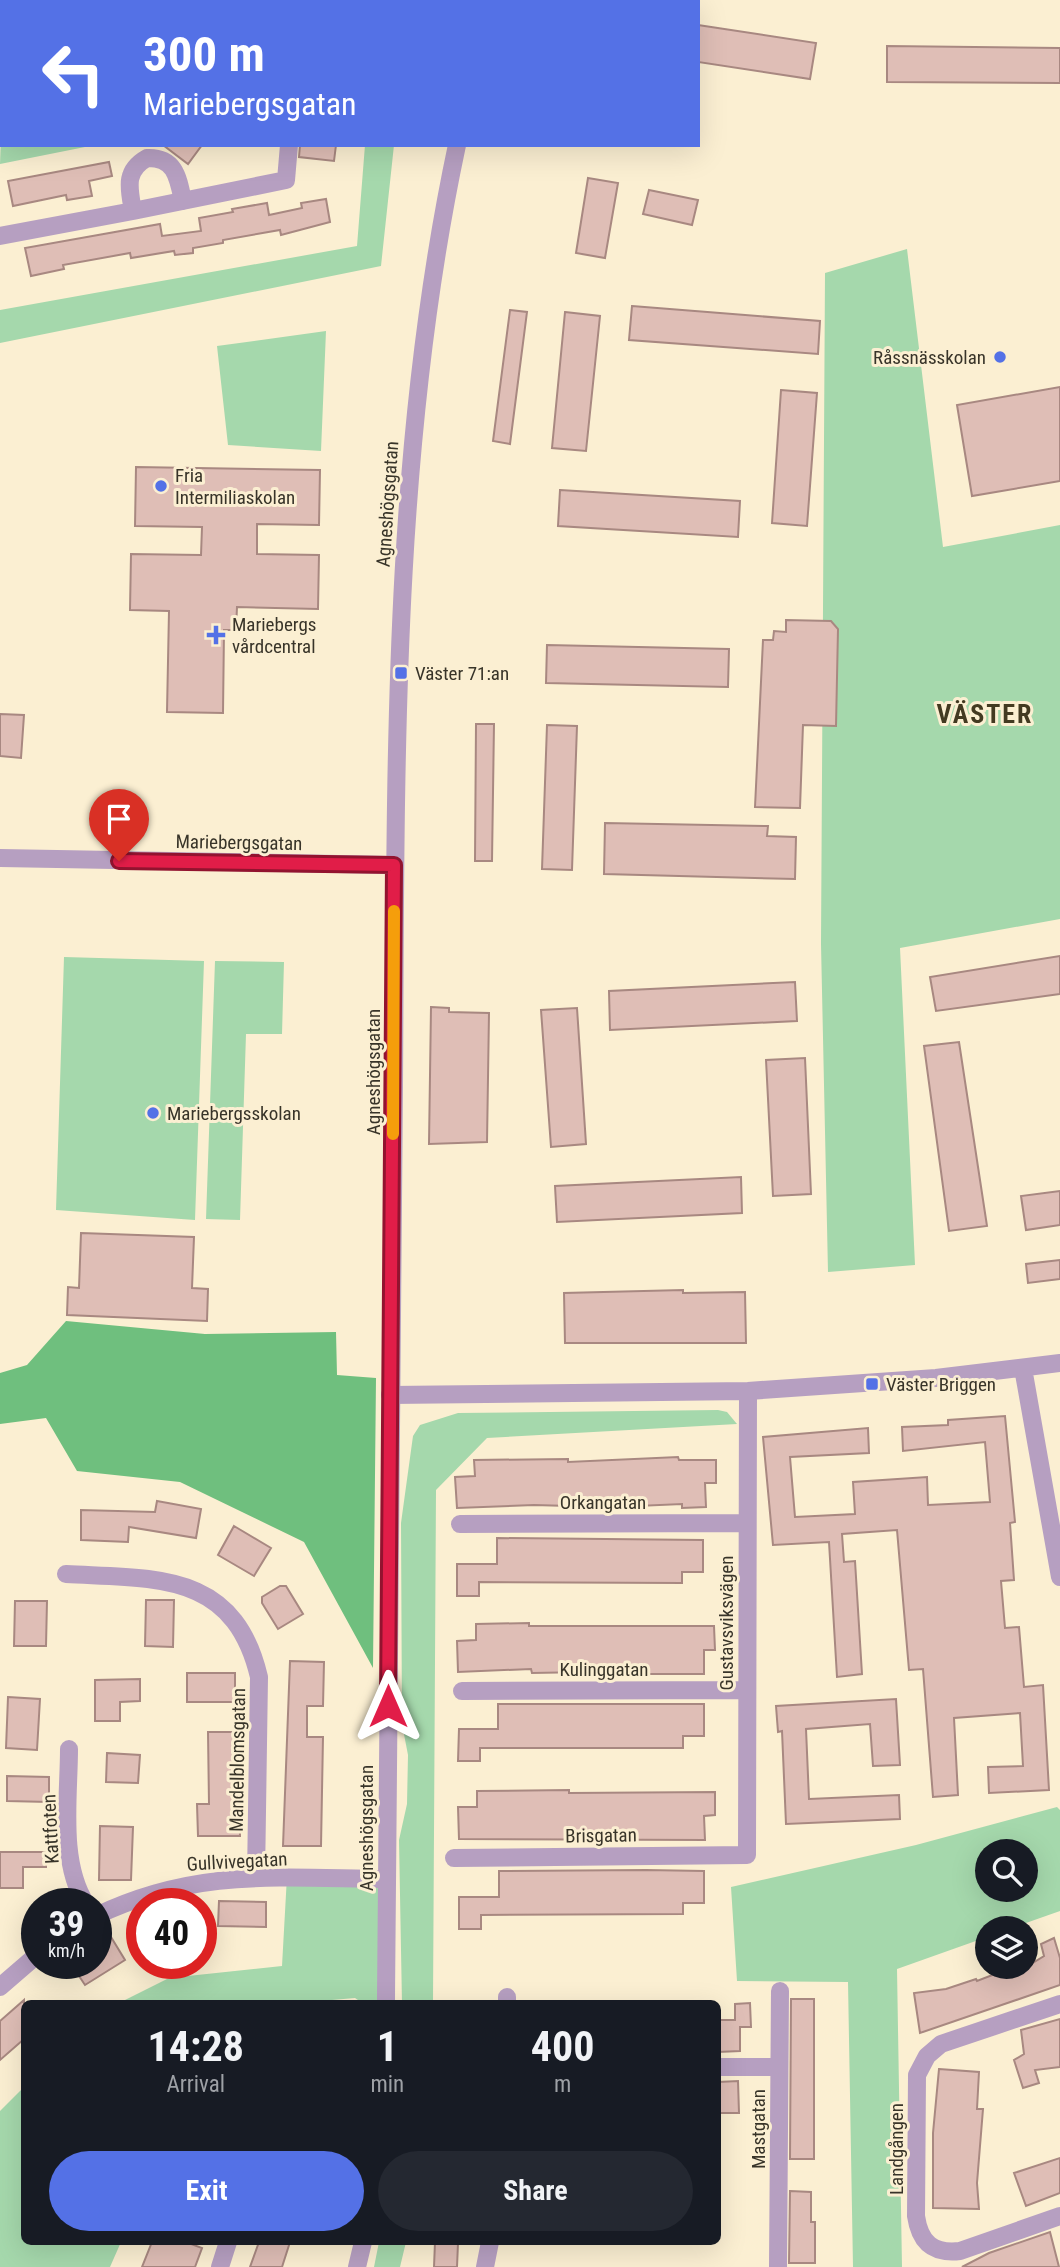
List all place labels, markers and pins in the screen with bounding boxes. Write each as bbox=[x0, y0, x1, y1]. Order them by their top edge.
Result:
place label: Råssnässkolan bbox=[873, 346, 986, 369]
marker: Råssnässkolan bbox=[992, 349, 1008, 365]
place label: Fria Intermiliaskolan bbox=[175, 464, 295, 509]
marker: Fria Intermiliaskolan bbox=[153, 478, 169, 494]
place label: Mariebergs vårdcentral bbox=[232, 613, 316, 658]
marker: Mariebergs vårdcentral bbox=[206, 625, 226, 645]
place label: Väster 71:an bbox=[415, 662, 509, 685]
marker: Väster 71:an bbox=[393, 665, 409, 681]
pin bbox=[89, 789, 149, 861]
place label: Mariebergsskolan bbox=[167, 1102, 301, 1125]
marker: Mariebergsskolan bbox=[145, 1105, 161, 1121]
place label: Väster Briggen bbox=[886, 1373, 996, 1396]
marker: Väster Briggen bbox=[864, 1376, 880, 1392]

